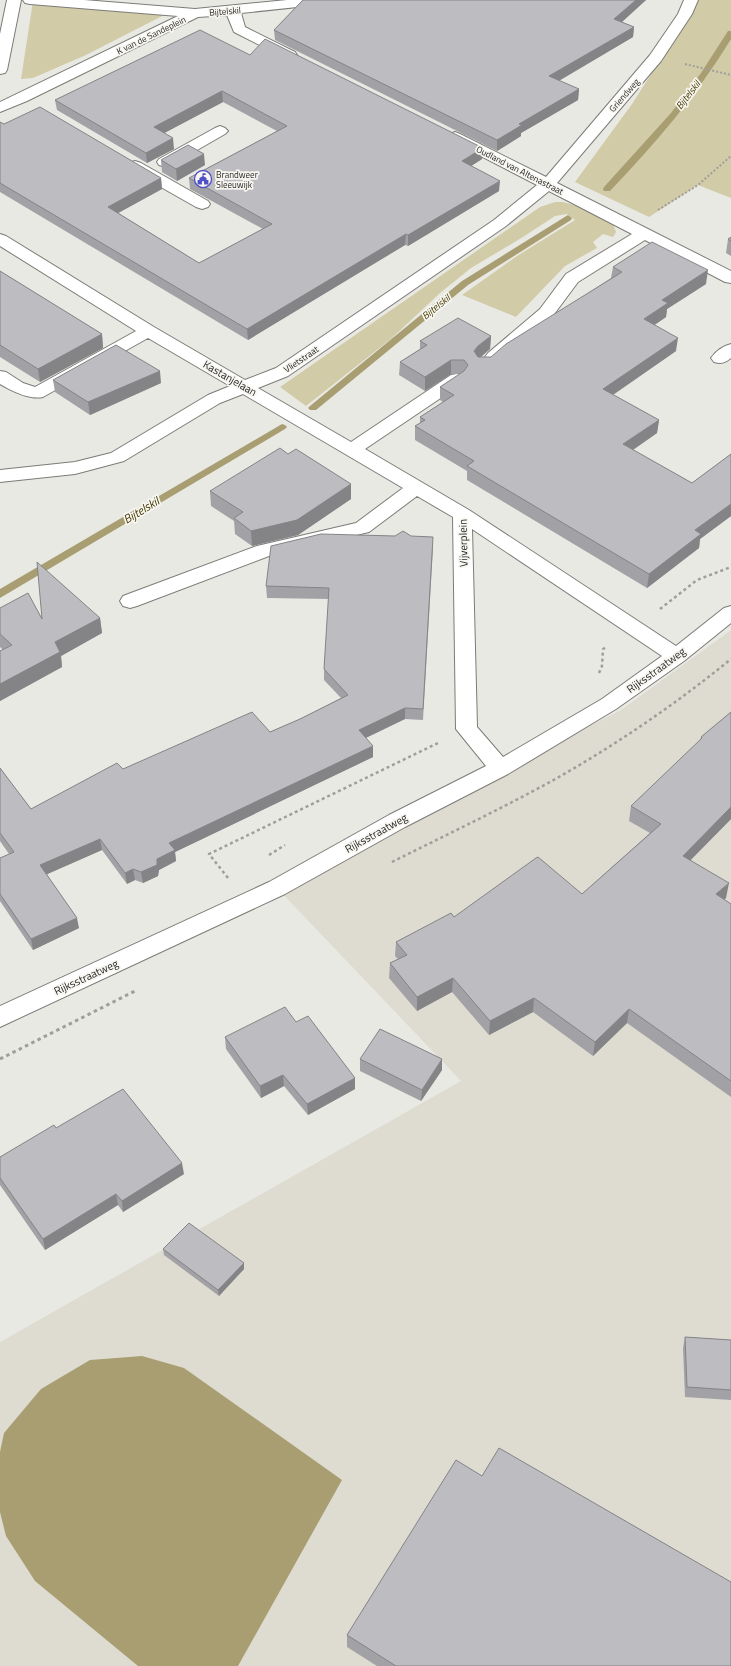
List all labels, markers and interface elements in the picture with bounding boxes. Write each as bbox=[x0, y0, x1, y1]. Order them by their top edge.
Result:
street label: Bijtelskil bbox=[209, 3, 241, 19]
street label: K van de Sandeplein bbox=[114, 13, 188, 57]
street label: Griendweg bbox=[606, 75, 643, 115]
water label: Bijtelskil bbox=[672, 76, 705, 113]
street label: Oudland van Altenastraat bbox=[474, 142, 567, 198]
place label: Brandweer Sleeuwijk bbox=[216, 168, 258, 191]
public building icon: Brandweer Sleeuwijk bbox=[193, 169, 213, 189]
water label: Bijtelskil bbox=[419, 290, 455, 323]
street label: Vlietstraat bbox=[281, 342, 322, 375]
street label: Kastanjelaan bbox=[200, 356, 260, 400]
water label: Bijtelskil bbox=[119, 491, 164, 528]
street label: Vijverplein bbox=[455, 519, 471, 567]
street label: Rijksstraatweg bbox=[623, 643, 689, 697]
street label: Rijksstraatweg bbox=[342, 809, 410, 857]
street label: Rijksstraatweg bbox=[51, 955, 121, 999]

